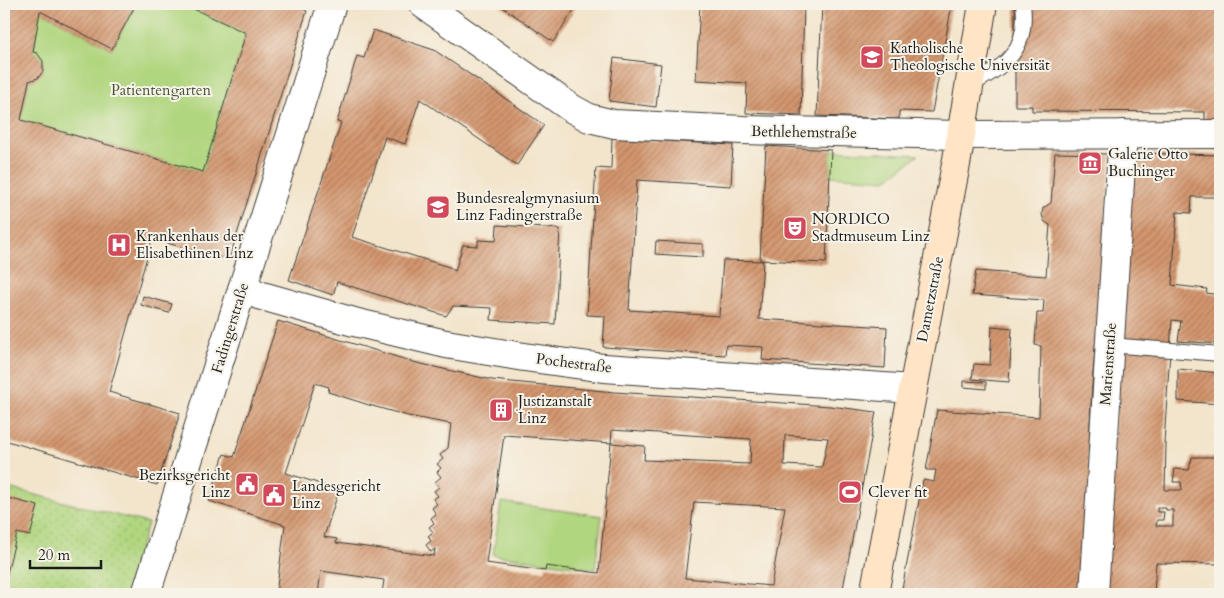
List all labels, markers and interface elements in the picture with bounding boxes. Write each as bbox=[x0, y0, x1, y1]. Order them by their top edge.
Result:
place label: Katholische Theologische Universität bbox=[890, 38, 1050, 75]
school or university icon: Katholische Theologische Universität bbox=[859, 44, 885, 70]
park label: Patientengarten bbox=[111, 80, 212, 100]
street label: Bethlehemstraße bbox=[751, 121, 857, 143]
place label: Galerie Otto Buchinger bbox=[1108, 144, 1188, 181]
museum icon: Galerie Otto Buchinger bbox=[1077, 150, 1103, 176]
place label: Bundesrealgmynasium Linz Fadingerstraße bbox=[456, 188, 600, 225]
school or university icon: Bundesrealgmynasium Linz Fadingerstraße bbox=[425, 194, 451, 220]
place label: NORDICO Stadtmuseum Linz bbox=[812, 209, 930, 246]
theatre icon: NORDICO Stadtmuseum Linz bbox=[782, 215, 808, 241]
place label: Krankenhaus der Elisabethinen Linz bbox=[136, 226, 254, 263]
hospital icon: Krankenhaus der Elisabethinen Linz bbox=[106, 232, 132, 258]
street label: Dametzstraße bbox=[912, 254, 948, 344]
street label: Fadingerstraße bbox=[207, 280, 253, 376]
street label: Marienstraße bbox=[1095, 322, 1121, 406]
street label: Pochestraße bbox=[535, 348, 613, 378]
place label: Justizanstalt Linz bbox=[516, 391, 592, 428]
building icon: Justizanstalt Linz bbox=[488, 397, 514, 423]
place label: Bezirksgericht Linz bbox=[139, 465, 230, 502]
public building icon: Bezirksgericht Linz bbox=[234, 471, 260, 497]
place label: Landesgericht Linz bbox=[292, 476, 381, 513]
sports icon: Clever fit bbox=[837, 479, 863, 505]
public building icon: Landesgericht Linz bbox=[261, 482, 287, 508]
place label: Clever fit bbox=[868, 482, 927, 502]
scale bar bbox=[30, 538, 101, 570]
text: 20 m bbox=[38, 545, 70, 565]

